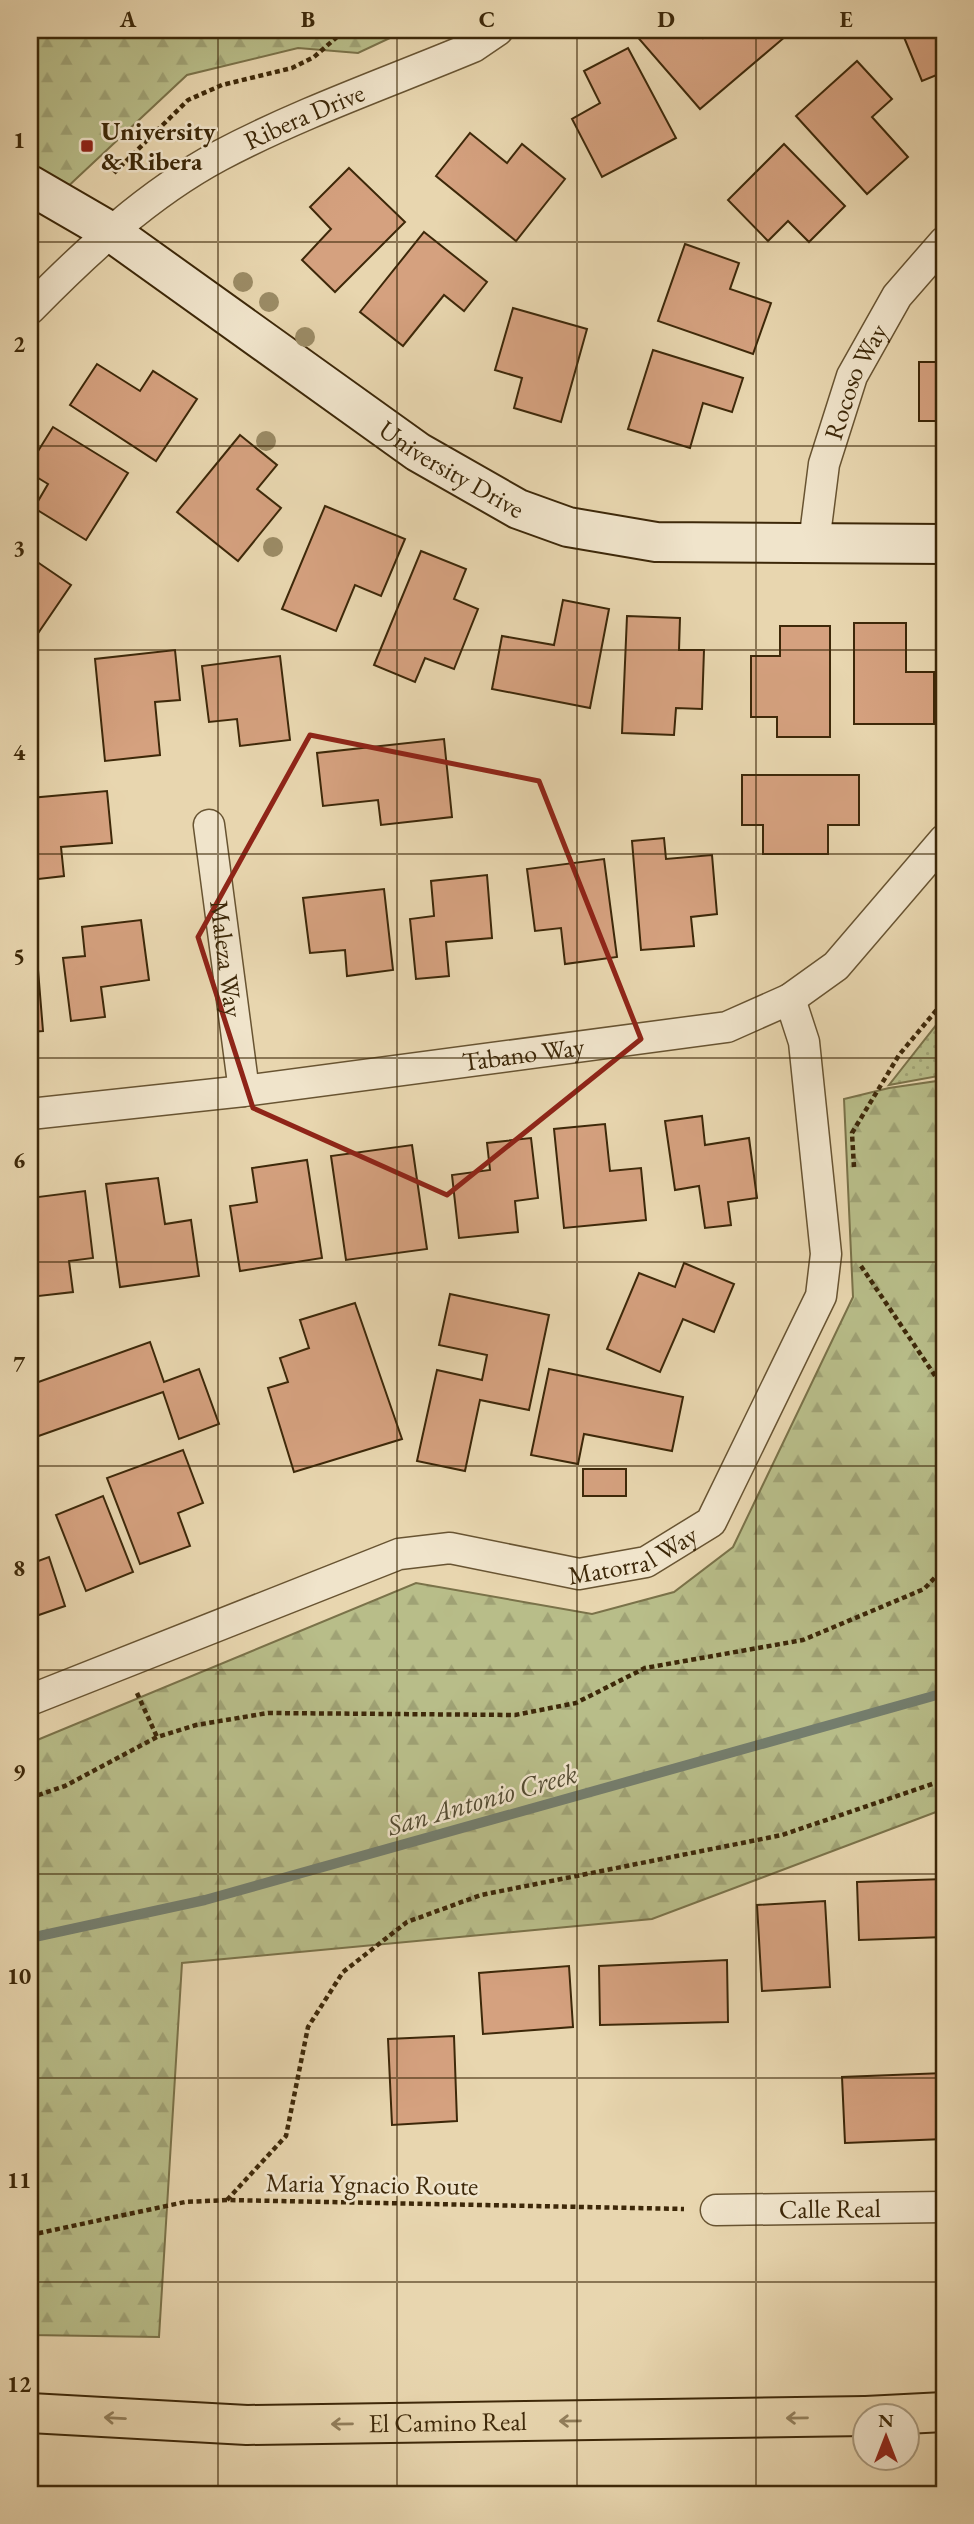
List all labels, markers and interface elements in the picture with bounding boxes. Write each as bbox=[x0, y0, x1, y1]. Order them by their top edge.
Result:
text: A bbox=[119, 4, 137, 34]
text: B bbox=[301, 4, 315, 34]
text: C bbox=[479, 4, 495, 34]
text: D bbox=[657, 4, 675, 34]
text: E bbox=[839, 4, 853, 34]
street label: Ribera Drive bbox=[238, 75, 369, 158]
place label: University & Ribera bbox=[101, 114, 216, 178]
text: 1 bbox=[13, 125, 25, 155]
marker: University & Ribera bbox=[79, 138, 95, 154]
street label: Rocoso Way bbox=[816, 317, 895, 444]
text: 2 bbox=[13, 329, 25, 359]
street label: University Drive bbox=[372, 412, 530, 526]
text: 3 bbox=[13, 533, 25, 563]
text: 4 bbox=[13, 737, 26, 767]
street label: Maleza Way bbox=[202, 898, 251, 1020]
text: 5 bbox=[13, 941, 25, 971]
street label: Tabano Way bbox=[460, 1029, 587, 1079]
text: 6 bbox=[13, 1145, 25, 1175]
text: 7 bbox=[13, 1349, 26, 1379]
street label: Matorral Way bbox=[565, 1517, 704, 1593]
text: 8 bbox=[13, 1553, 25, 1583]
water label: San Antonio Creek bbox=[382, 1755, 581, 1844]
text: 9 bbox=[13, 1757, 25, 1787]
text: 10 bbox=[7, 1961, 31, 1991]
text: 11 bbox=[7, 2165, 31, 2195]
street label: Maria Ygnacio Route bbox=[265, 2165, 479, 2203]
street label: Calle Real bbox=[779, 2191, 881, 2226]
text: 12 bbox=[7, 2369, 31, 2399]
north arrow bbox=[852, 2402, 922, 2472]
street label: El Camino Real bbox=[368, 2404, 527, 2440]
text: N bbox=[878, 2408, 894, 2433]
one-way arrow bbox=[104, 2411, 127, 2424]
one-way arrow bbox=[786, 2411, 809, 2424]
one-way arrow bbox=[559, 2414, 582, 2428]
one-way arrow bbox=[331, 2417, 354, 2431]

